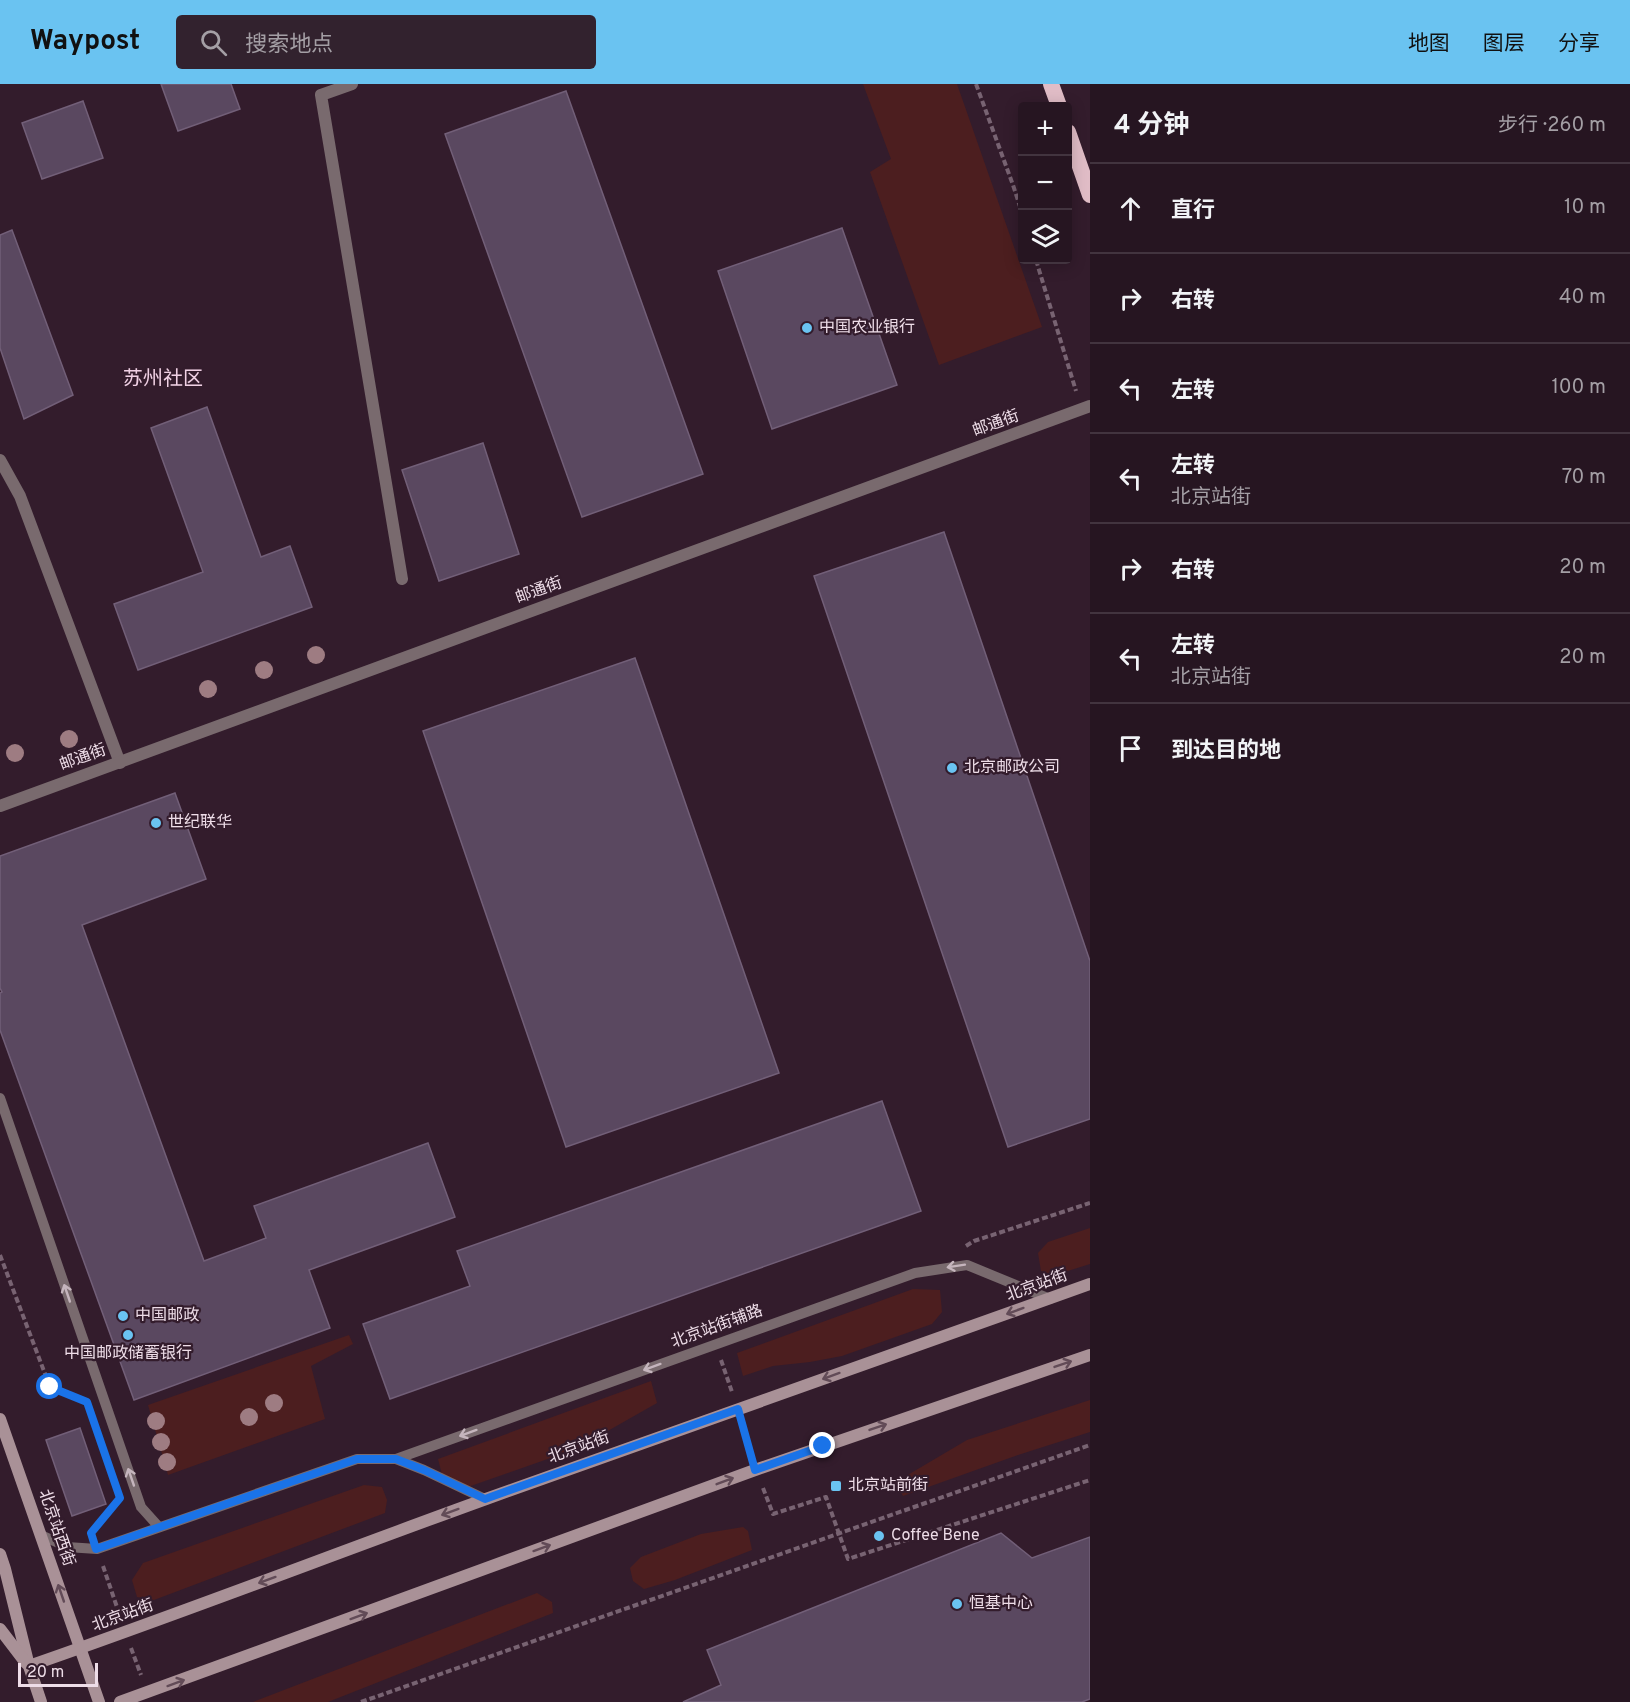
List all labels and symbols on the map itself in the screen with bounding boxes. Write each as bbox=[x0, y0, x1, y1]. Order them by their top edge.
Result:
place label: 中国农业银行 bbox=[819, 318, 915, 338]
marker: 中国农业银行 bbox=[800, 321, 814, 335]
district label: 苏州社区 bbox=[123, 367, 203, 393]
street label: 邮通街 bbox=[970, 406, 1022, 442]
street label: 邮通街 bbox=[513, 573, 565, 609]
street label: 邮通街 bbox=[57, 740, 109, 776]
place label: 北京邮政公司 bbox=[964, 758, 1060, 778]
marker: 北京邮政公司 bbox=[945, 761, 959, 775]
place label: 世纪联华 bbox=[168, 813, 232, 833]
marker: 世纪联华 bbox=[149, 816, 163, 830]
one-way arrow bbox=[947, 1261, 967, 1272]
street label: 北京站街 bbox=[1004, 1266, 1070, 1306]
one-way arrow bbox=[61, 1284, 72, 1303]
street label: 北京站街辅路 bbox=[668, 1301, 766, 1353]
place label: 中国邮政 bbox=[135, 1306, 199, 1326]
one-way arrow bbox=[1006, 1307, 1025, 1318]
marker: 中国邮政 bbox=[116, 1309, 130, 1323]
marker: 中国邮政储蓄银行 bbox=[121, 1328, 135, 1342]
place label: 中国邮政储蓄银行 bbox=[64, 1344, 192, 1364]
one-way arrow bbox=[1053, 1358, 1072, 1369]
one-way arrow bbox=[643, 1362, 662, 1373]
one-way arrow bbox=[822, 1372, 841, 1383]
route start bbox=[36, 1373, 62, 1399]
one-way arrow bbox=[868, 1421, 887, 1432]
one-way arrow bbox=[460, 1428, 478, 1439]
street label: 北京站街 bbox=[546, 1428, 612, 1468]
route end bbox=[809, 1432, 835, 1458]
one-way arrow bbox=[124, 1468, 135, 1487]
one-way arrow bbox=[715, 1475, 734, 1486]
place label: 北京站前街 bbox=[848, 1476, 928, 1496]
marker: 北京站前街 bbox=[829, 1479, 843, 1493]
street label: 北京站西街 bbox=[34, 1487, 78, 1569]
one-way arrow bbox=[441, 1508, 460, 1519]
place label: Coffee Bene bbox=[891, 1526, 980, 1546]
marker: Coffee Bene bbox=[872, 1529, 886, 1543]
one-way arrow bbox=[532, 1542, 551, 1553]
one-way arrow bbox=[258, 1575, 277, 1586]
one-way arrow bbox=[55, 1584, 66, 1603]
place label: 恒基中心 bbox=[969, 1594, 1033, 1614]
street label: 北京站街 bbox=[90, 1596, 156, 1636]
marker: 恒基中心 bbox=[950, 1597, 964, 1611]
one-way arrow bbox=[349, 1609, 368, 1620]
scale bar bbox=[18, 1660, 98, 1688]
one-way arrow bbox=[166, 1676, 184, 1687]

